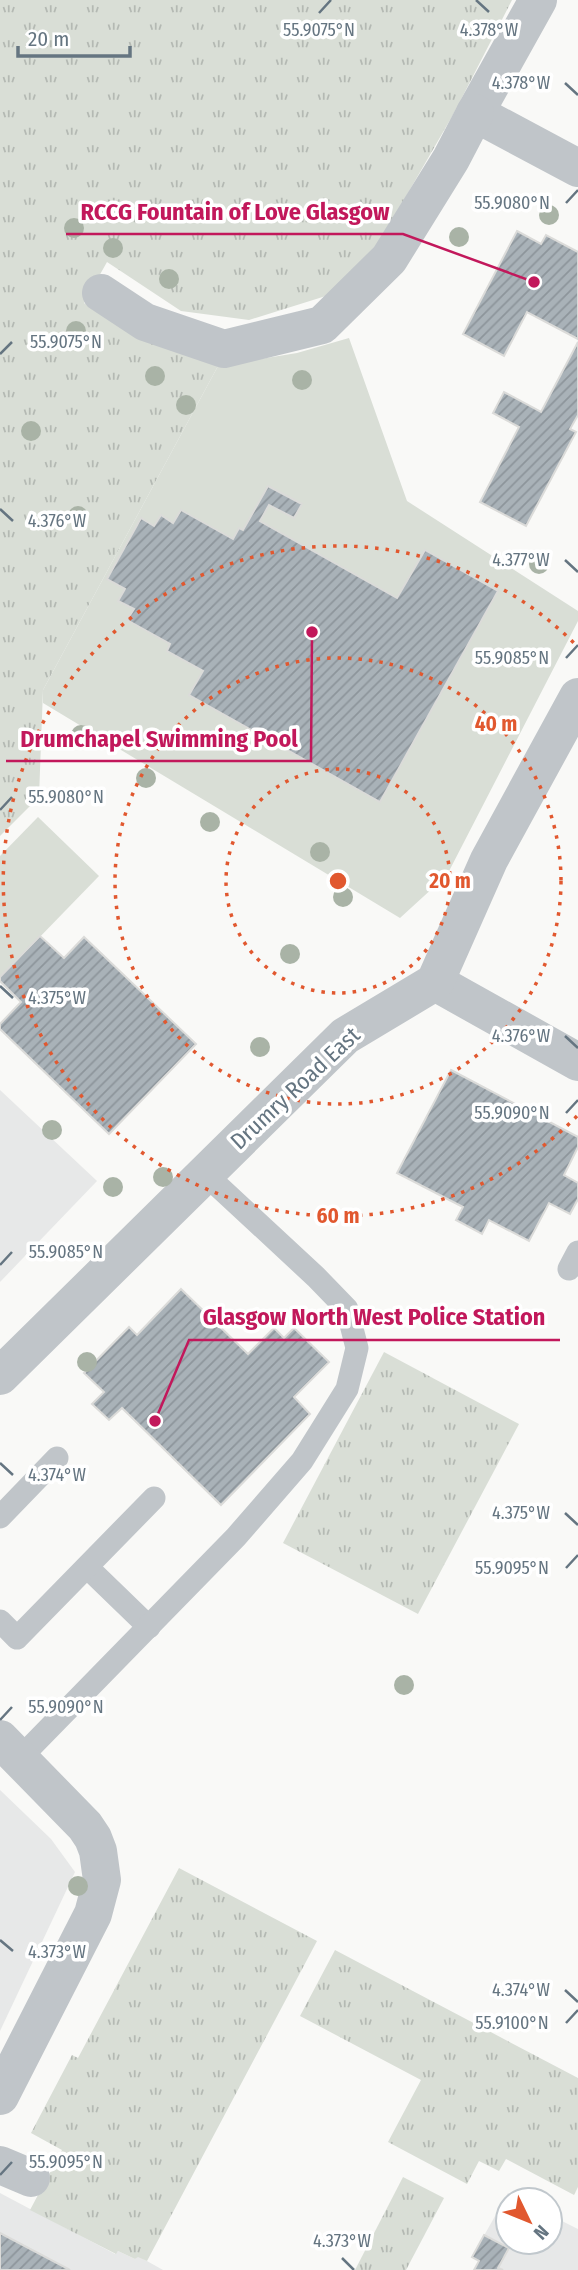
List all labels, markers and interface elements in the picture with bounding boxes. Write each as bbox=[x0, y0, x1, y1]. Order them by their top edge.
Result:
scale bar bbox=[18, 14, 130, 58]
text: 55.9075°N bbox=[283, 19, 355, 41]
text: 4.378°W bbox=[460, 19, 519, 41]
text: 20 m bbox=[28, 26, 69, 52]
text: 4.378°W bbox=[492, 72, 551, 94]
callout: RCCG Fountain of Love Glasgow bbox=[66, 189, 403, 234]
text: 55.9080°N bbox=[474, 192, 550, 214]
text: RCCG Fountain of Love Glasgow bbox=[81, 198, 390, 226]
text: 55.9075°N bbox=[30, 331, 102, 353]
text: 4.376°W bbox=[28, 510, 87, 532]
text: 4.377°W bbox=[492, 549, 550, 571]
text: 55.9085°N bbox=[475, 647, 549, 669]
text: 40 m bbox=[475, 711, 517, 737]
callout: Drumchapel Swimming Pool bbox=[6, 716, 311, 761]
text: Drumchapel Swimming Pool bbox=[20, 725, 298, 753]
text: 55.9080°N bbox=[28, 786, 104, 808]
text: 20 m bbox=[428, 868, 471, 894]
centre of rings bbox=[326, 869, 350, 893]
text: 4.375°W bbox=[28, 987, 86, 1009]
street label: Drumry Road East bbox=[224, 1021, 366, 1155]
text: 4.376°W bbox=[492, 1025, 551, 1047]
text: 55.9090°N bbox=[474, 1102, 550, 1124]
text: 60 m bbox=[317, 1203, 359, 1229]
text: 55.9085°N bbox=[29, 1241, 103, 1263]
callout: Glasgow North West Police Station bbox=[189, 1295, 560, 1340]
text: Glasgow North West Police Station bbox=[203, 1303, 545, 1331]
text: 4.374°W bbox=[28, 1464, 87, 1486]
text: 4.375°W bbox=[492, 1502, 550, 1524]
text: 55.9095°N bbox=[475, 1557, 549, 1579]
text: 55.9090°N bbox=[28, 1696, 104, 1718]
text: 4.373°W bbox=[28, 1941, 86, 1963]
text: 4.374°W bbox=[492, 1979, 551, 2001]
text: 55.9100°N bbox=[475, 2012, 549, 2034]
text: 55.9095°N bbox=[29, 2151, 103, 2173]
north arrow bbox=[494, 2186, 564, 2256]
text: N bbox=[529, 2220, 553, 2244]
text: 4.373°W bbox=[313, 2230, 371, 2252]

